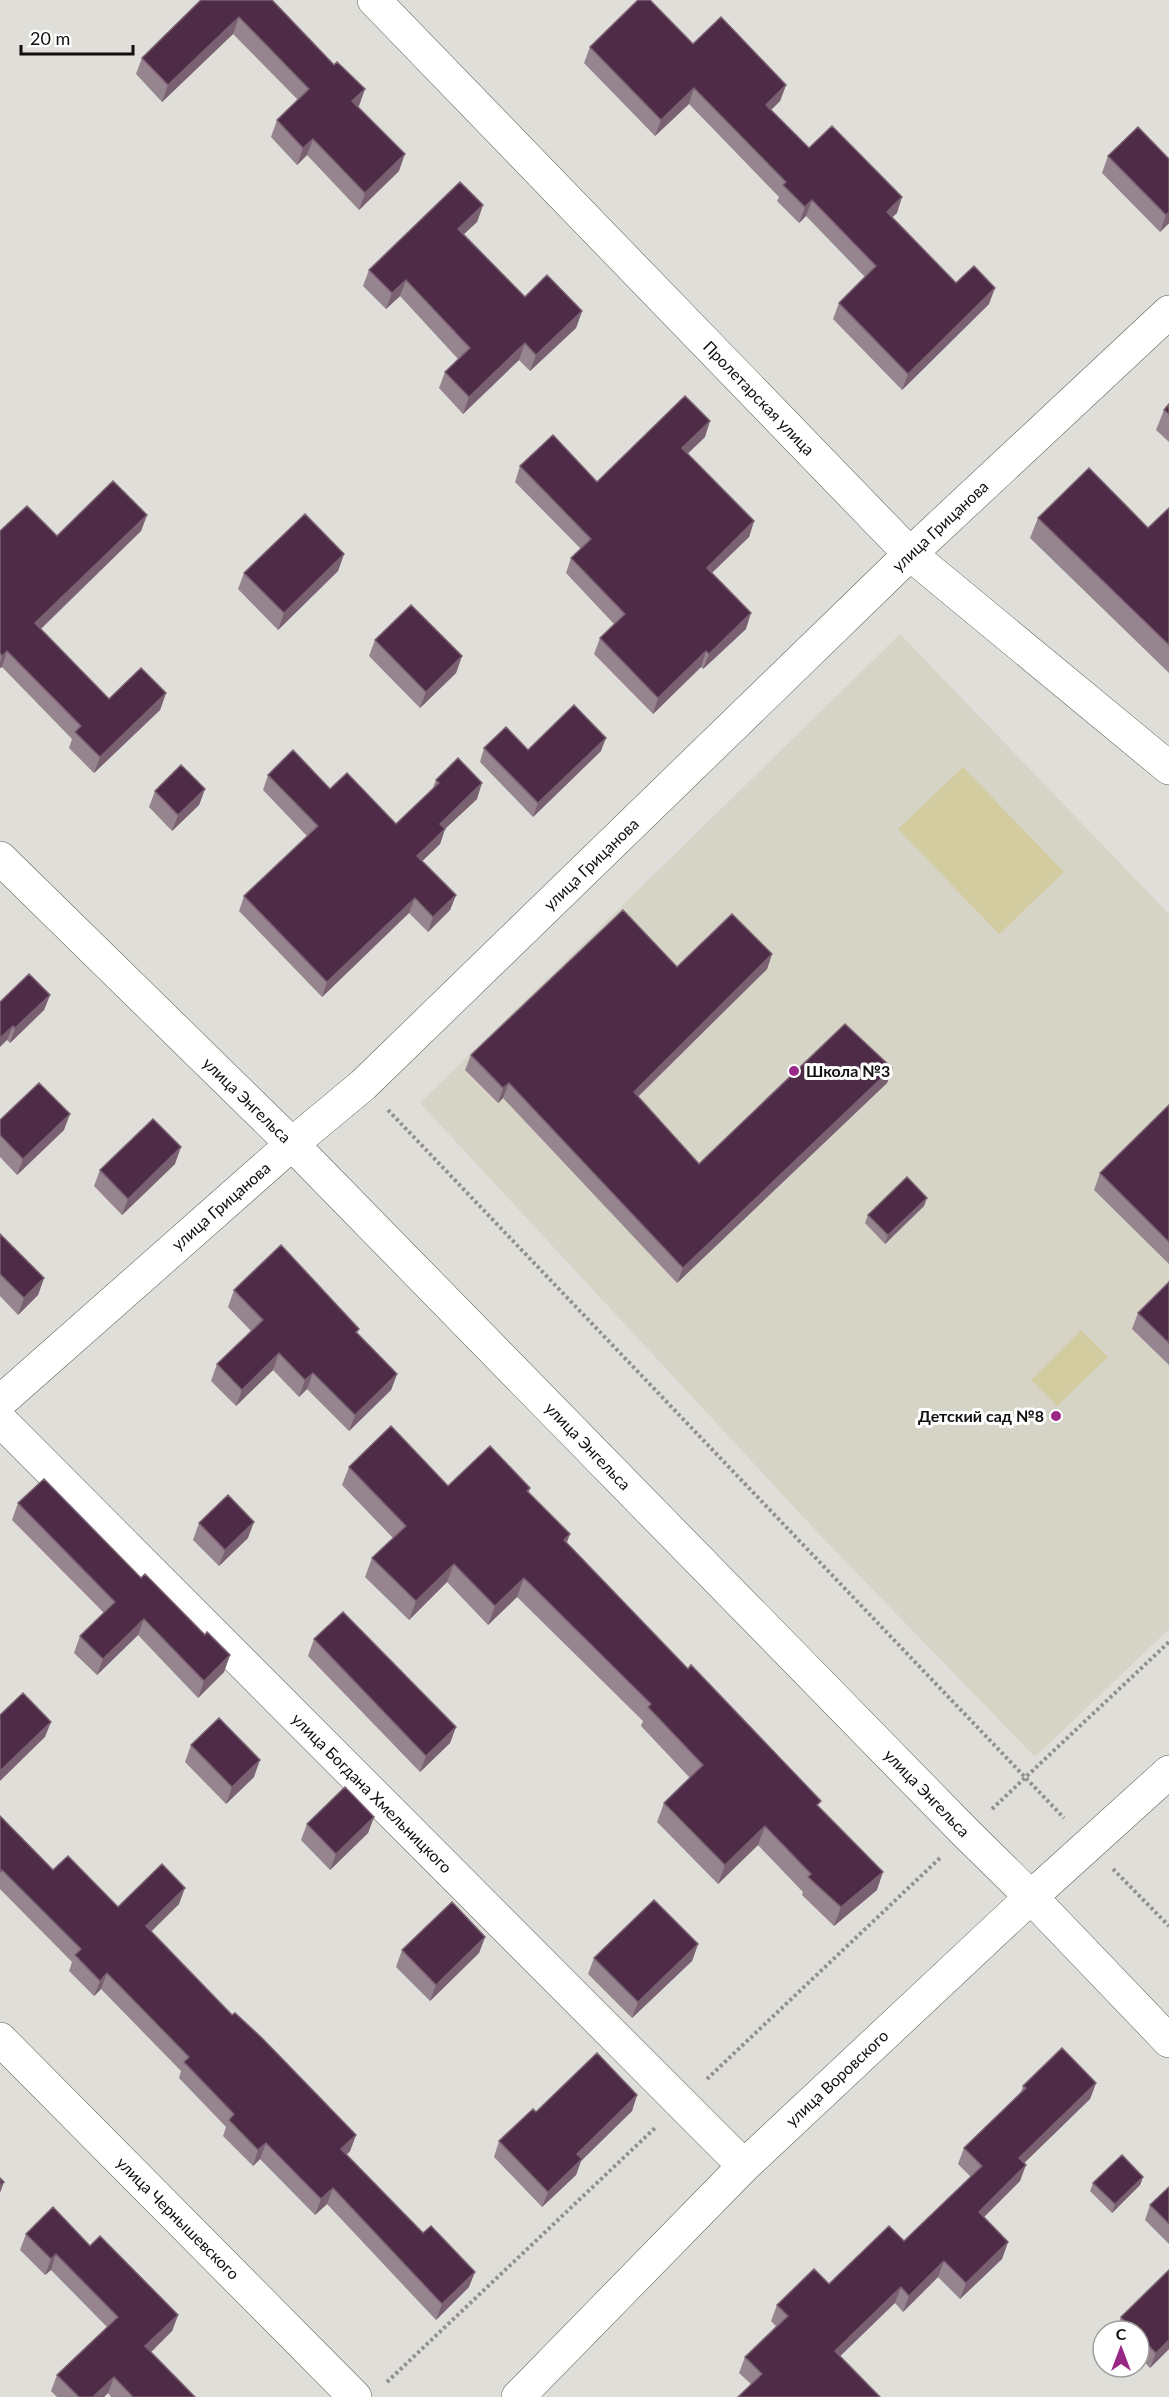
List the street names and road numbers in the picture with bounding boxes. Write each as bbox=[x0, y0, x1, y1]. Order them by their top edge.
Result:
street label: Пролетарская улица bbox=[700, 337, 819, 459]
street label: улица Грицанова bbox=[888, 476, 992, 575]
street label: улица Грицанова bbox=[539, 814, 642, 914]
street label: улица Энгельса bbox=[199, 1053, 295, 1146]
street label: улица Грицанова bbox=[168, 1158, 274, 1254]
street label: улица Энгельса bbox=[542, 1398, 635, 1494]
street label: улица Богдана Хмельницкого bbox=[288, 1709, 456, 1877]
street label: улица Энгельса bbox=[881, 1745, 974, 1841]
street label: улица Воровского bbox=[782, 2025, 892, 2130]
street label: улица Чернышевского bbox=[113, 2152, 244, 2283]

